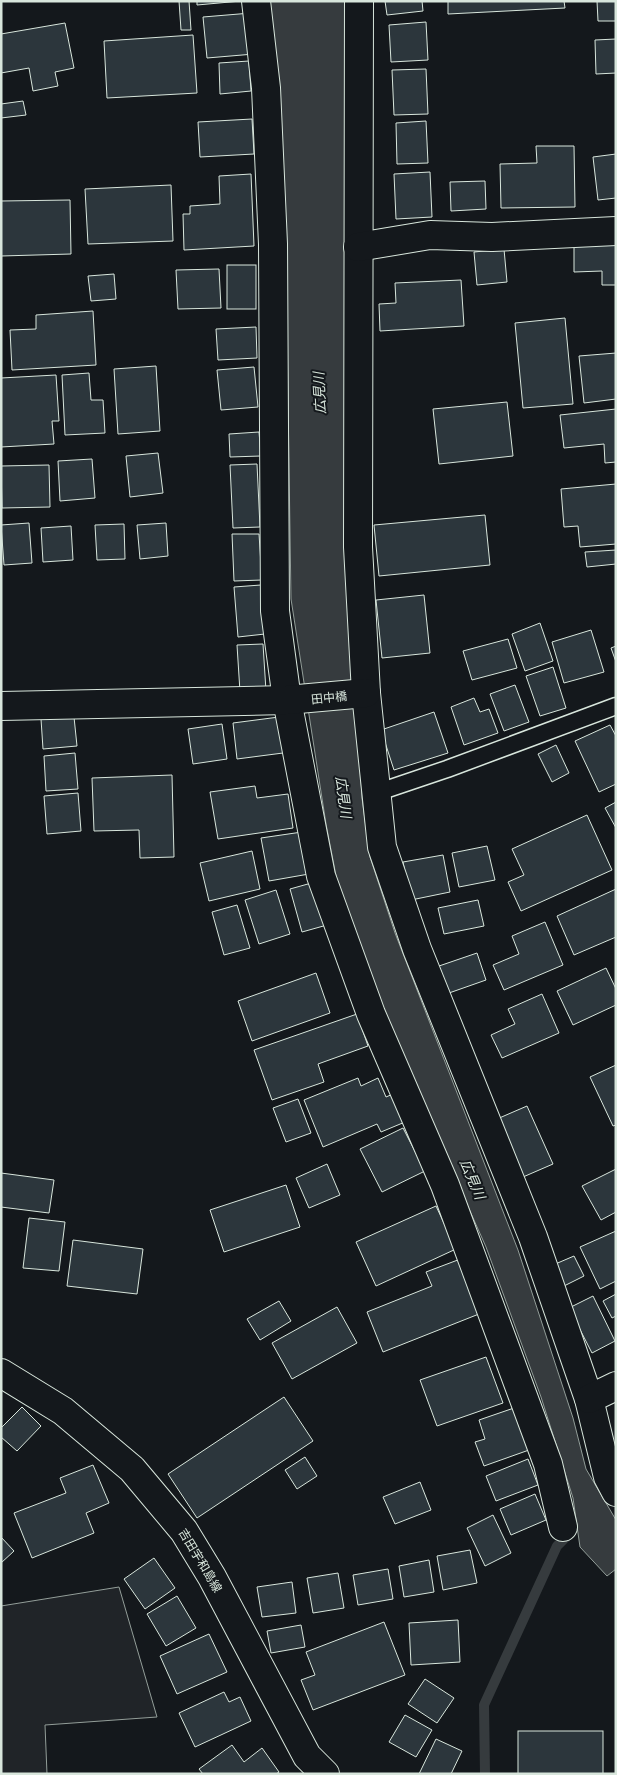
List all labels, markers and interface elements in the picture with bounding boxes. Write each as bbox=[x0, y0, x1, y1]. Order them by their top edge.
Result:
water label: 広見川 bbox=[308, 370, 330, 414]
street label: 田中橋 bbox=[310, 687, 348, 707]
water label: 広見川 bbox=[332, 775, 357, 821]
water label: 広見川 bbox=[456, 1156, 491, 1204]
street label: 吉田宇和島線 bbox=[176, 1525, 226, 1595]

